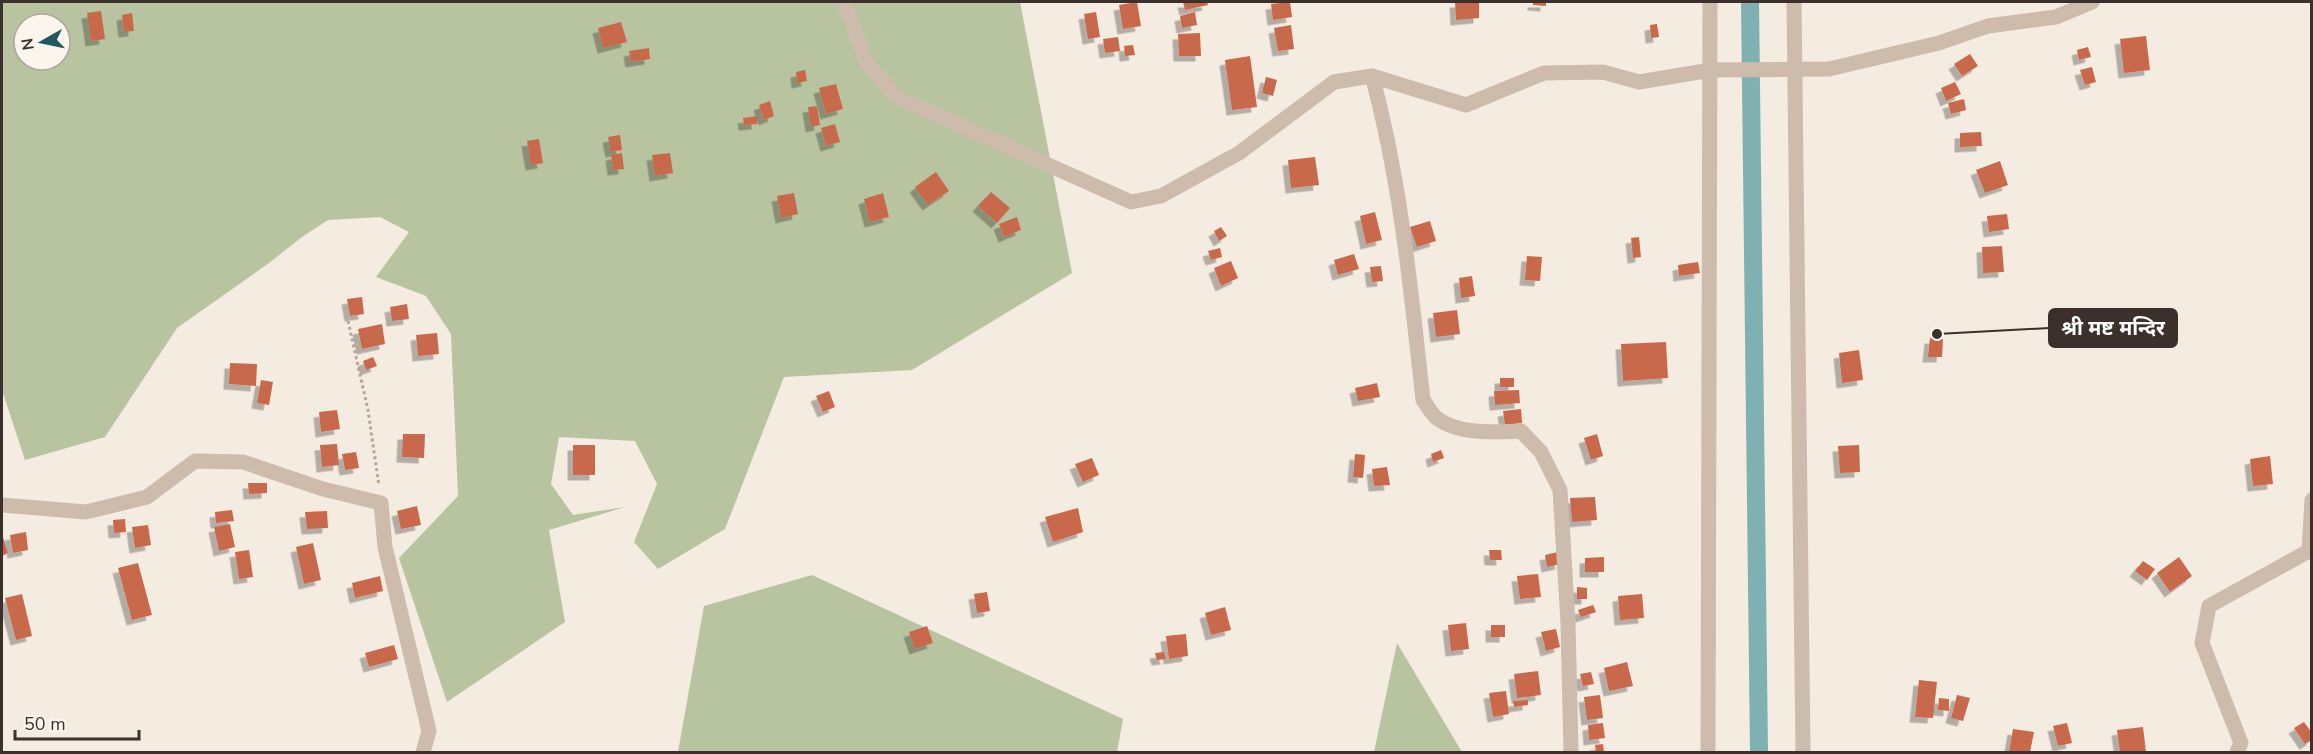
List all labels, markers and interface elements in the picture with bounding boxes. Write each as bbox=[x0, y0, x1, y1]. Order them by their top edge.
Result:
north arrow bbox=[12, 12, 72, 72]
text: N bbox=[16, 37, 40, 52]
callout: श्री मष्ट मन्दिर bbox=[2049, 309, 2177, 347]
text: श्री मष्ट मन्दिर bbox=[2061, 315, 2166, 342]
scale bar bbox=[15, 703, 140, 741]
text: 50 m bbox=[24, 712, 66, 736]

